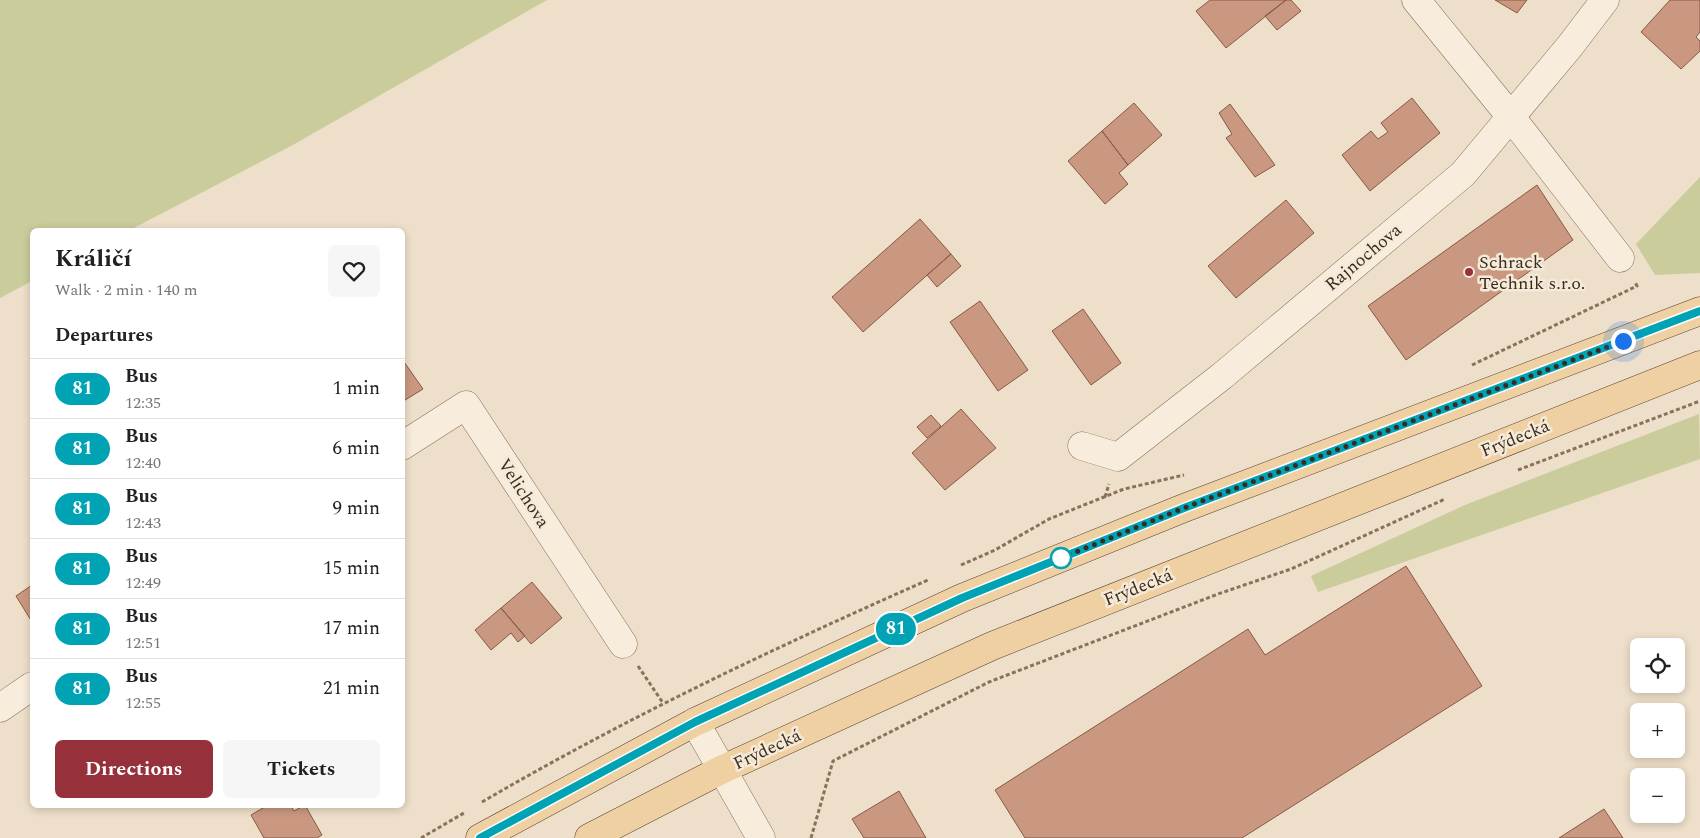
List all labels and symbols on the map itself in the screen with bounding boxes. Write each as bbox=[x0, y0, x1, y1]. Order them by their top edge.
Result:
street label: Rajnochova bbox=[1319, 217, 1408, 298]
place label: Schrack Technik s.r.o. bbox=[1479, 249, 1585, 297]
marker: Schrack Technik s.r.o. bbox=[1463, 266, 1475, 278]
your location bbox=[1611, 329, 1636, 354]
street label: Frýdecká bbox=[1477, 412, 1554, 465]
street label: Velichova bbox=[491, 453, 556, 534]
unlabelled marker bbox=[1050, 547, 1072, 569]
street label: Frýdecká bbox=[1100, 561, 1177, 614]
line badge: 81 bbox=[874, 613, 918, 645]
street label: Frýdecká bbox=[729, 722, 806, 777]

